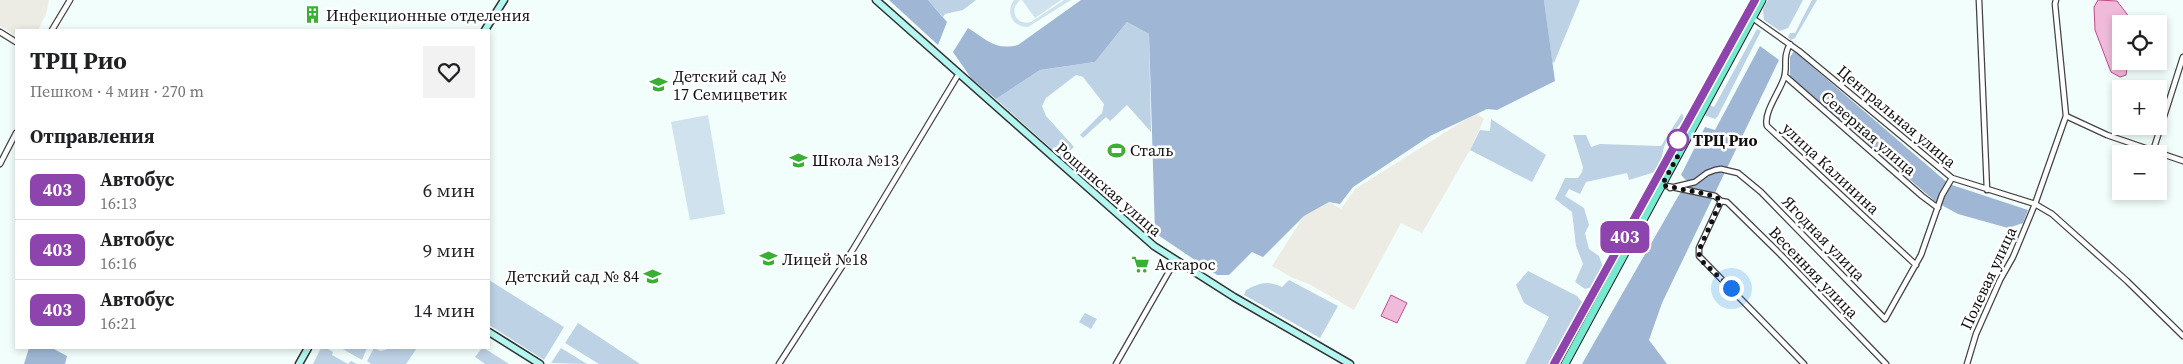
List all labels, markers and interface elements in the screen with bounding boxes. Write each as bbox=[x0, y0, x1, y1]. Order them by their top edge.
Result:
place label: Инфекционные отделения bbox=[326, 4, 530, 26]
building icon: Инфекционные отделения bbox=[302, 5, 322, 25]
map controls bbox=[2112, 15, 2167, 200]
button: locate bbox=[2112, 15, 2167, 70]
text: ТРЦ Рио bbox=[30, 44, 127, 77]
button: heart bbox=[423, 46, 475, 98]
street label: Центральная улица bbox=[1833, 60, 1962, 173]
place label: Детский сад № 17 Семицветик bbox=[673, 65, 787, 105]
school or university icon: Детский сад № 17 Семицветик bbox=[649, 75, 669, 95]
text: Пешком · 4 мин · 270 m bbox=[30, 80, 204, 102]
button: + bbox=[2112, 80, 2167, 135]
street label: Северная улица bbox=[1817, 86, 1922, 181]
street label: улица Калинина bbox=[1778, 117, 1885, 219]
text: Отправления bbox=[30, 123, 155, 149]
marker: ТРЦ Рио bbox=[1667, 129, 1689, 151]
place label: ТРЦ Рио bbox=[1693, 129, 1758, 151]
street label: Рощинская улица bbox=[1051, 137, 1167, 242]
place label: Сталь bbox=[1130, 139, 1173, 161]
sports icon: Сталь bbox=[1106, 140, 1126, 160]
button: − bbox=[2112, 145, 2167, 200]
place label: Школа №13 bbox=[812, 149, 899, 171]
school or university icon: Школа №13 bbox=[788, 150, 808, 170]
text: Автобус bbox=[100, 166, 175, 192]
text: 403 bbox=[43, 177, 72, 202]
text: 6 мин bbox=[423, 177, 475, 203]
street label: Ягодная улица bbox=[1778, 191, 1871, 286]
text: 16:13 bbox=[100, 192, 137, 214]
line badge: 403 bbox=[1596, 221, 1654, 253]
street label: Весенняя улица bbox=[1764, 221, 1864, 323]
street label: Полевая улица bbox=[1954, 222, 2022, 333]
text: 403 bbox=[1610, 224, 1640, 249]
text: Автобус bbox=[100, 226, 175, 252]
text: 403 bbox=[43, 237, 72, 262]
text: 9 мин bbox=[423, 237, 475, 263]
place label: Лицей №18 bbox=[782, 248, 868, 270]
school or university icon: Лицей №18 bbox=[758, 249, 778, 269]
text: 16:16 bbox=[100, 252, 137, 274]
place label: Аскарос bbox=[1155, 253, 1216, 275]
supermarket icon: Аскарос bbox=[1131, 254, 1151, 274]
place label: Детский сад № 84 bbox=[506, 265, 639, 287]
school or university icon: Детский сад № 84 bbox=[643, 266, 663, 286]
your location bbox=[1719, 276, 1744, 301]
text: Автобус bbox=[100, 286, 175, 312]
text: 403 bbox=[43, 297, 72, 322]
text: 14 мин bbox=[413, 297, 475, 323]
text: 16:21 bbox=[100, 312, 137, 334]

